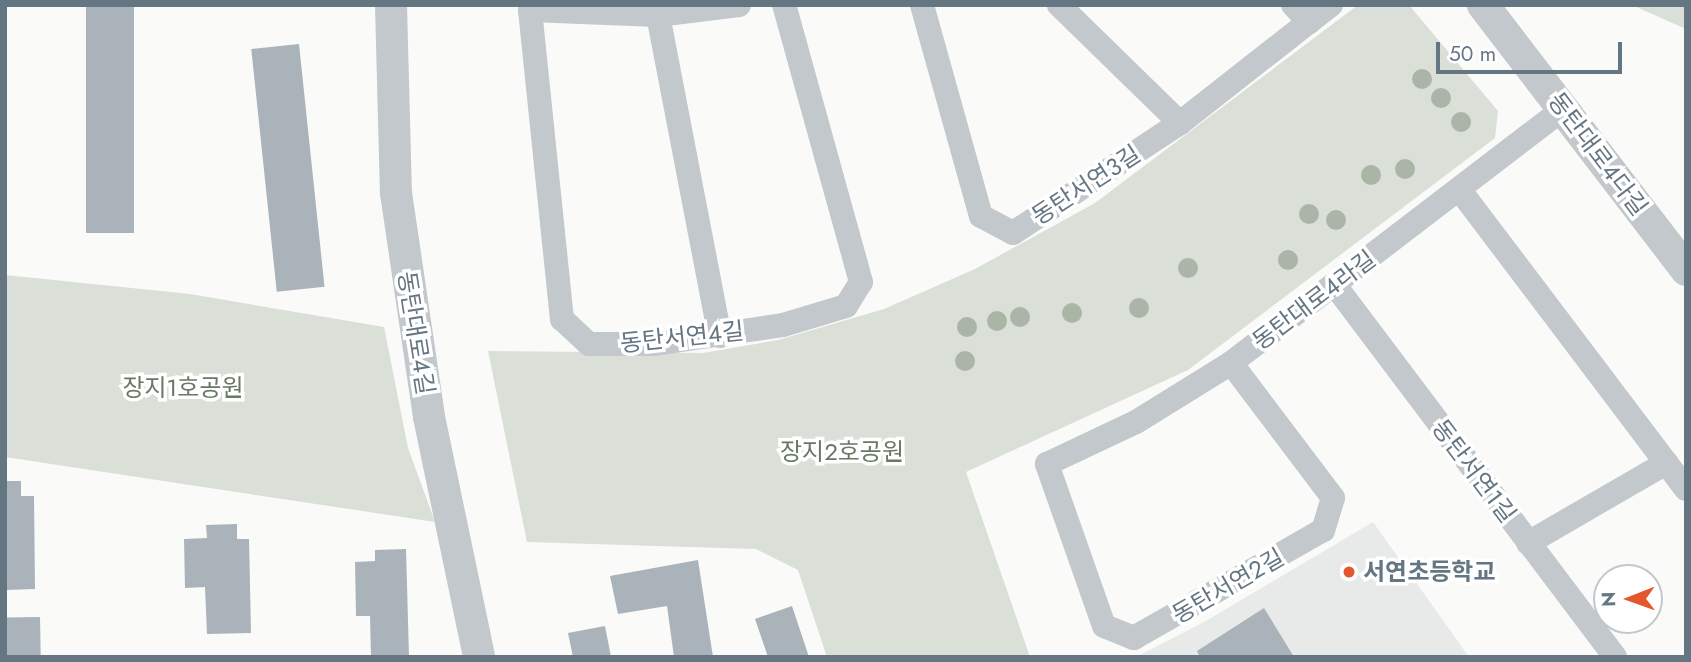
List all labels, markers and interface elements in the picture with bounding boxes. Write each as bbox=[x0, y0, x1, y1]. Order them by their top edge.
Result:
scale bar bbox=[1439, 28, 1624, 72]
text: 50 m bbox=[1449, 39, 1496, 69]
street label: 동탄대로4다길 bbox=[1542, 87, 1654, 221]
street label: 동탄서연3길 bbox=[1026, 139, 1146, 231]
street label: 동탄대로4라길 bbox=[1247, 244, 1381, 356]
street label: 동탄대로4길 bbox=[392, 269, 440, 397]
street label: 동탄서연4길 bbox=[619, 316, 745, 358]
park label: 장지1호공원 bbox=[122, 374, 244, 402]
street label: 동탄서연1길 bbox=[1426, 414, 1522, 528]
park label: 장지2호공원 bbox=[780, 438, 904, 466]
street label: 동탄서연2길 bbox=[1167, 543, 1289, 629]
place label: 서연초등학교 bbox=[1363, 558, 1495, 586]
marker: 서연초등학교 bbox=[1341, 564, 1357, 580]
north arrow bbox=[1593, 564, 1663, 634]
text: N bbox=[1595, 592, 1622, 607]

